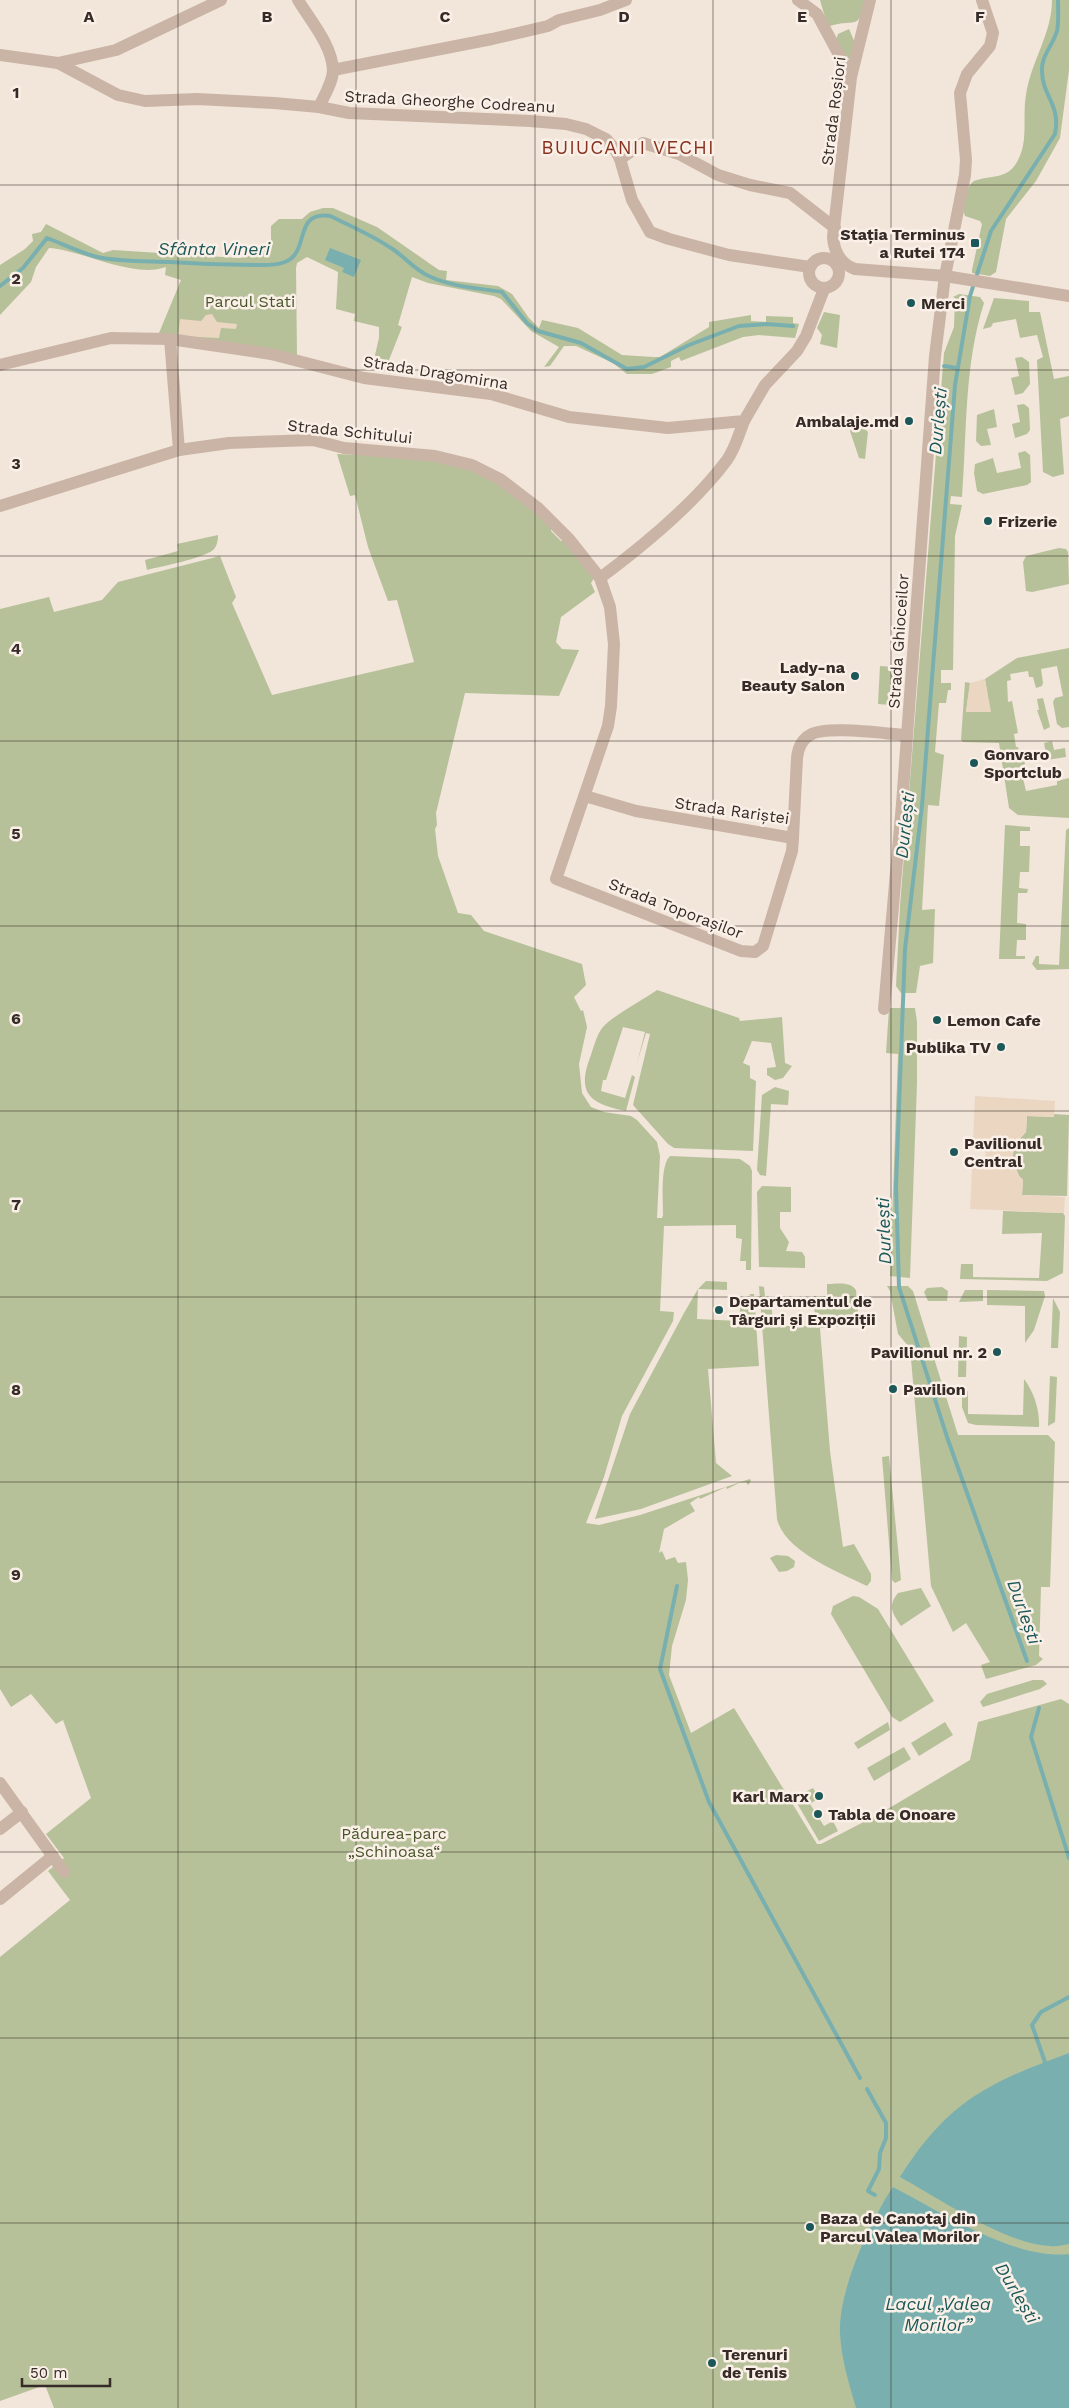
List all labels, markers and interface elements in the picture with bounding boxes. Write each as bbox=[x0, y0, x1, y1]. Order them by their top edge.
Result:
text: A bbox=[84, 7, 95, 26]
text: B bbox=[262, 7, 273, 26]
text: C bbox=[440, 7, 451, 26]
text: D bbox=[618, 7, 630, 26]
text: E bbox=[797, 7, 807, 26]
text: F bbox=[975, 7, 985, 26]
street label: Strada Roșiori bbox=[817, 56, 850, 167]
text: 1 bbox=[13, 83, 19, 102]
street label: Strada Gheorghe Codreanu bbox=[344, 86, 556, 117]
district label: BUIUCANII VECHI bbox=[541, 136, 715, 159]
place label: Stația Terminus a Rutei 174 bbox=[840, 225, 965, 262]
marker: Stația Terminus a Rutei 174 bbox=[969, 237, 981, 249]
water label: Sfânta Vineri bbox=[158, 238, 272, 259]
text: 2 bbox=[11, 269, 21, 288]
park label: Parcul Stati bbox=[205, 292, 295, 311]
place label: Merci bbox=[921, 294, 965, 313]
marker: Merci bbox=[905, 297, 917, 309]
street label: Strada Dragomirna bbox=[362, 352, 510, 393]
water label: Durlești bbox=[924, 385, 951, 455]
place label: Ambalaje.md bbox=[796, 412, 899, 431]
street label: Strada Schitului bbox=[287, 415, 413, 448]
marker: Ambalaje.md bbox=[903, 415, 915, 427]
text: 3 bbox=[11, 454, 21, 473]
place label: Frizerie bbox=[998, 512, 1057, 531]
marker: Frizerie bbox=[982, 515, 994, 527]
street label: Strada Ghioceilor bbox=[884, 572, 913, 709]
text: 4 bbox=[11, 639, 21, 658]
place label: Lady-na Beauty Salon bbox=[741, 658, 846, 695]
marker: Lady-na Beauty Salon bbox=[849, 670, 861, 682]
place label: Gonvaro Sportclub bbox=[984, 745, 1062, 782]
marker: Gonvaro Sportclub bbox=[968, 757, 980, 769]
water label: Durlești bbox=[891, 789, 919, 859]
street label: Strada Rariștei bbox=[673, 793, 790, 828]
text: 5 bbox=[11, 824, 21, 843]
street label: Strada Toporașilor bbox=[606, 874, 746, 943]
text: 6 bbox=[11, 1009, 21, 1028]
place label: Lemon Cafe bbox=[947, 1011, 1041, 1030]
marker: Lemon Cafe bbox=[931, 1014, 943, 1026]
place label: Publika TV bbox=[906, 1038, 991, 1057]
marker: Publika TV bbox=[995, 1041, 1007, 1053]
place label: Pavilionul Central bbox=[964, 1134, 1043, 1171]
marker: Pavilionul Central bbox=[948, 1146, 960, 1158]
text: 7 bbox=[11, 1195, 21, 1214]
water label: Durlești bbox=[872, 1196, 895, 1265]
place label: Departamentul de Târguri și Expoziții bbox=[729, 1292, 876, 1329]
marker: Departamentul de Târguri și Expoziții bbox=[713, 1304, 725, 1316]
place label: Pavilionul nr. 2 bbox=[871, 1343, 987, 1362]
marker: Pavilionul nr. 2 bbox=[991, 1346, 1003, 1358]
text: 8 bbox=[11, 1380, 21, 1399]
place label: Pavilion bbox=[903, 1380, 966, 1399]
marker: Pavilion bbox=[887, 1383, 899, 1395]
text: 9 bbox=[11, 1565, 21, 1584]
water label: Durlești bbox=[1003, 1577, 1046, 1648]
place label: Karl Marx bbox=[732, 1787, 810, 1806]
marker: Karl Marx bbox=[813, 1790, 825, 1802]
place label: Tabla de Onoare bbox=[828, 1805, 956, 1824]
marker: Tabla de Onoare bbox=[812, 1808, 824, 1820]
park label: Pădurea-parc „Schinoasa“ bbox=[341, 1824, 447, 1861]
place label: Baza de Canotaj din Parcul Valea Morilor bbox=[820, 2209, 980, 2246]
marker: Baza de Canotaj din Parcul Valea Morilor bbox=[804, 2221, 816, 2233]
water label: Durlești bbox=[991, 2259, 1044, 2328]
water label: Lacul „Valea Morilor” bbox=[885, 2293, 991, 2335]
place label: Terenuri de Tenis bbox=[722, 2345, 788, 2382]
scale bar bbox=[22, 2356, 110, 2388]
marker: Terenuri de Tenis bbox=[706, 2357, 718, 2369]
text: 50 m bbox=[30, 2364, 67, 2382]

